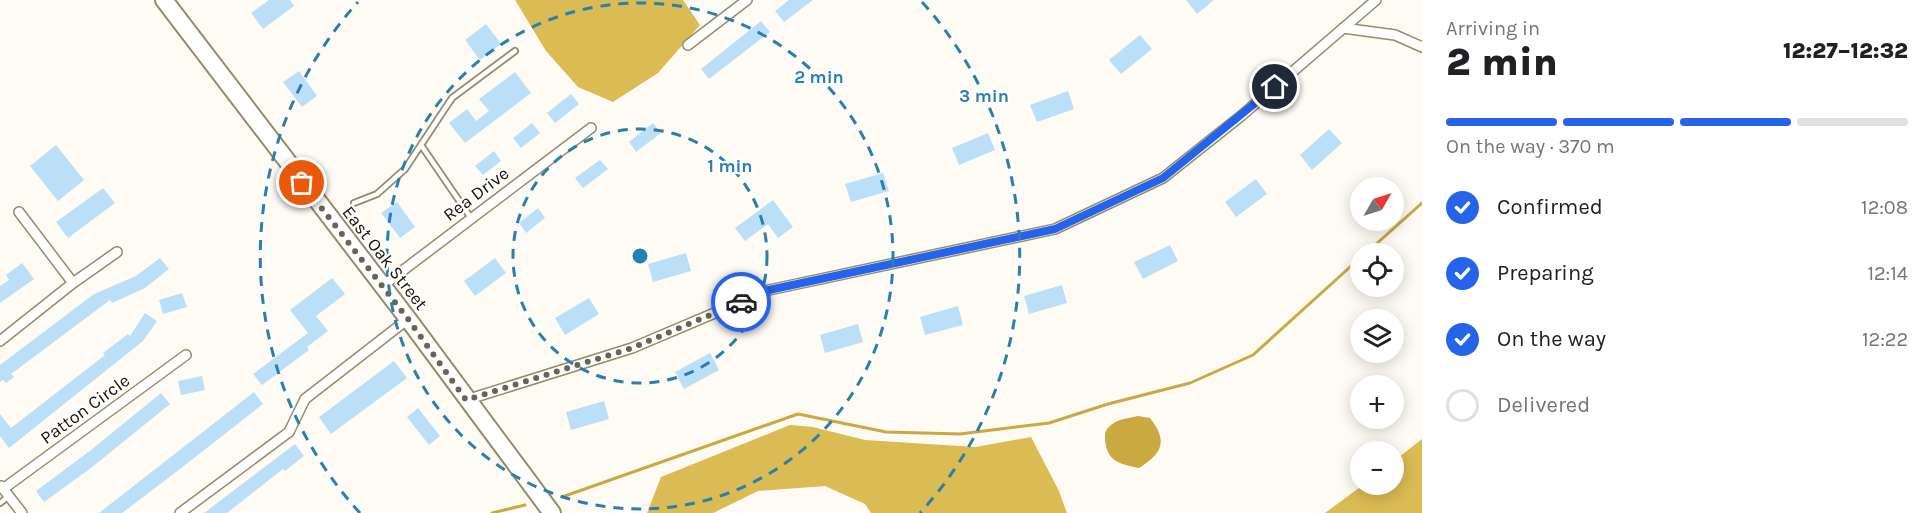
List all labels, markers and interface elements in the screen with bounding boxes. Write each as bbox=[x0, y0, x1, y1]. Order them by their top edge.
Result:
text: Arriving in bbox=[1446, 17, 1540, 40]
text: 12:27–12:32 bbox=[1783, 38, 1908, 64]
text: 2 min bbox=[1446, 39, 1558, 85]
pin bbox=[1249, 61, 1300, 112]
text: 2 min bbox=[794, 66, 844, 88]
icon: home bbox=[1258, 70, 1291, 103]
text: 3 min bbox=[959, 85, 1009, 107]
text: On the way · 370 m bbox=[1446, 135, 1615, 158]
text: 1 min bbox=[707, 155, 753, 177]
pin bbox=[276, 157, 327, 208]
street label: Rea Drive bbox=[439, 162, 513, 226]
icon: bag bbox=[285, 166, 318, 199]
north arrow bbox=[1350, 177, 1404, 231]
map controls bbox=[1350, 177, 1404, 495]
icon: check bbox=[1446, 191, 1479, 224]
text: Confirmed bbox=[1497, 194, 1603, 220]
text: 12:08 bbox=[1861, 196, 1908, 219]
street label: East Oak Street bbox=[338, 202, 433, 315]
button: locate bbox=[1350, 243, 1404, 297]
centre of rings bbox=[630, 246, 650, 266]
icon: check bbox=[1446, 257, 1479, 290]
text: Preparing bbox=[1497, 260, 1594, 286]
text: 12:14 bbox=[1867, 262, 1908, 285]
courier bbox=[711, 272, 771, 332]
icon: car bbox=[725, 286, 758, 319]
button: layers bbox=[1350, 309, 1404, 363]
icon: check bbox=[1446, 323, 1479, 356]
text: On the way bbox=[1497, 326, 1606, 352]
text: 12:22 bbox=[1862, 328, 1908, 351]
street label: Patton Circle bbox=[36, 369, 134, 449]
button: + bbox=[1350, 375, 1404, 429]
text: Delivered bbox=[1497, 392, 1590, 418]
button: − bbox=[1350, 441, 1404, 495]

